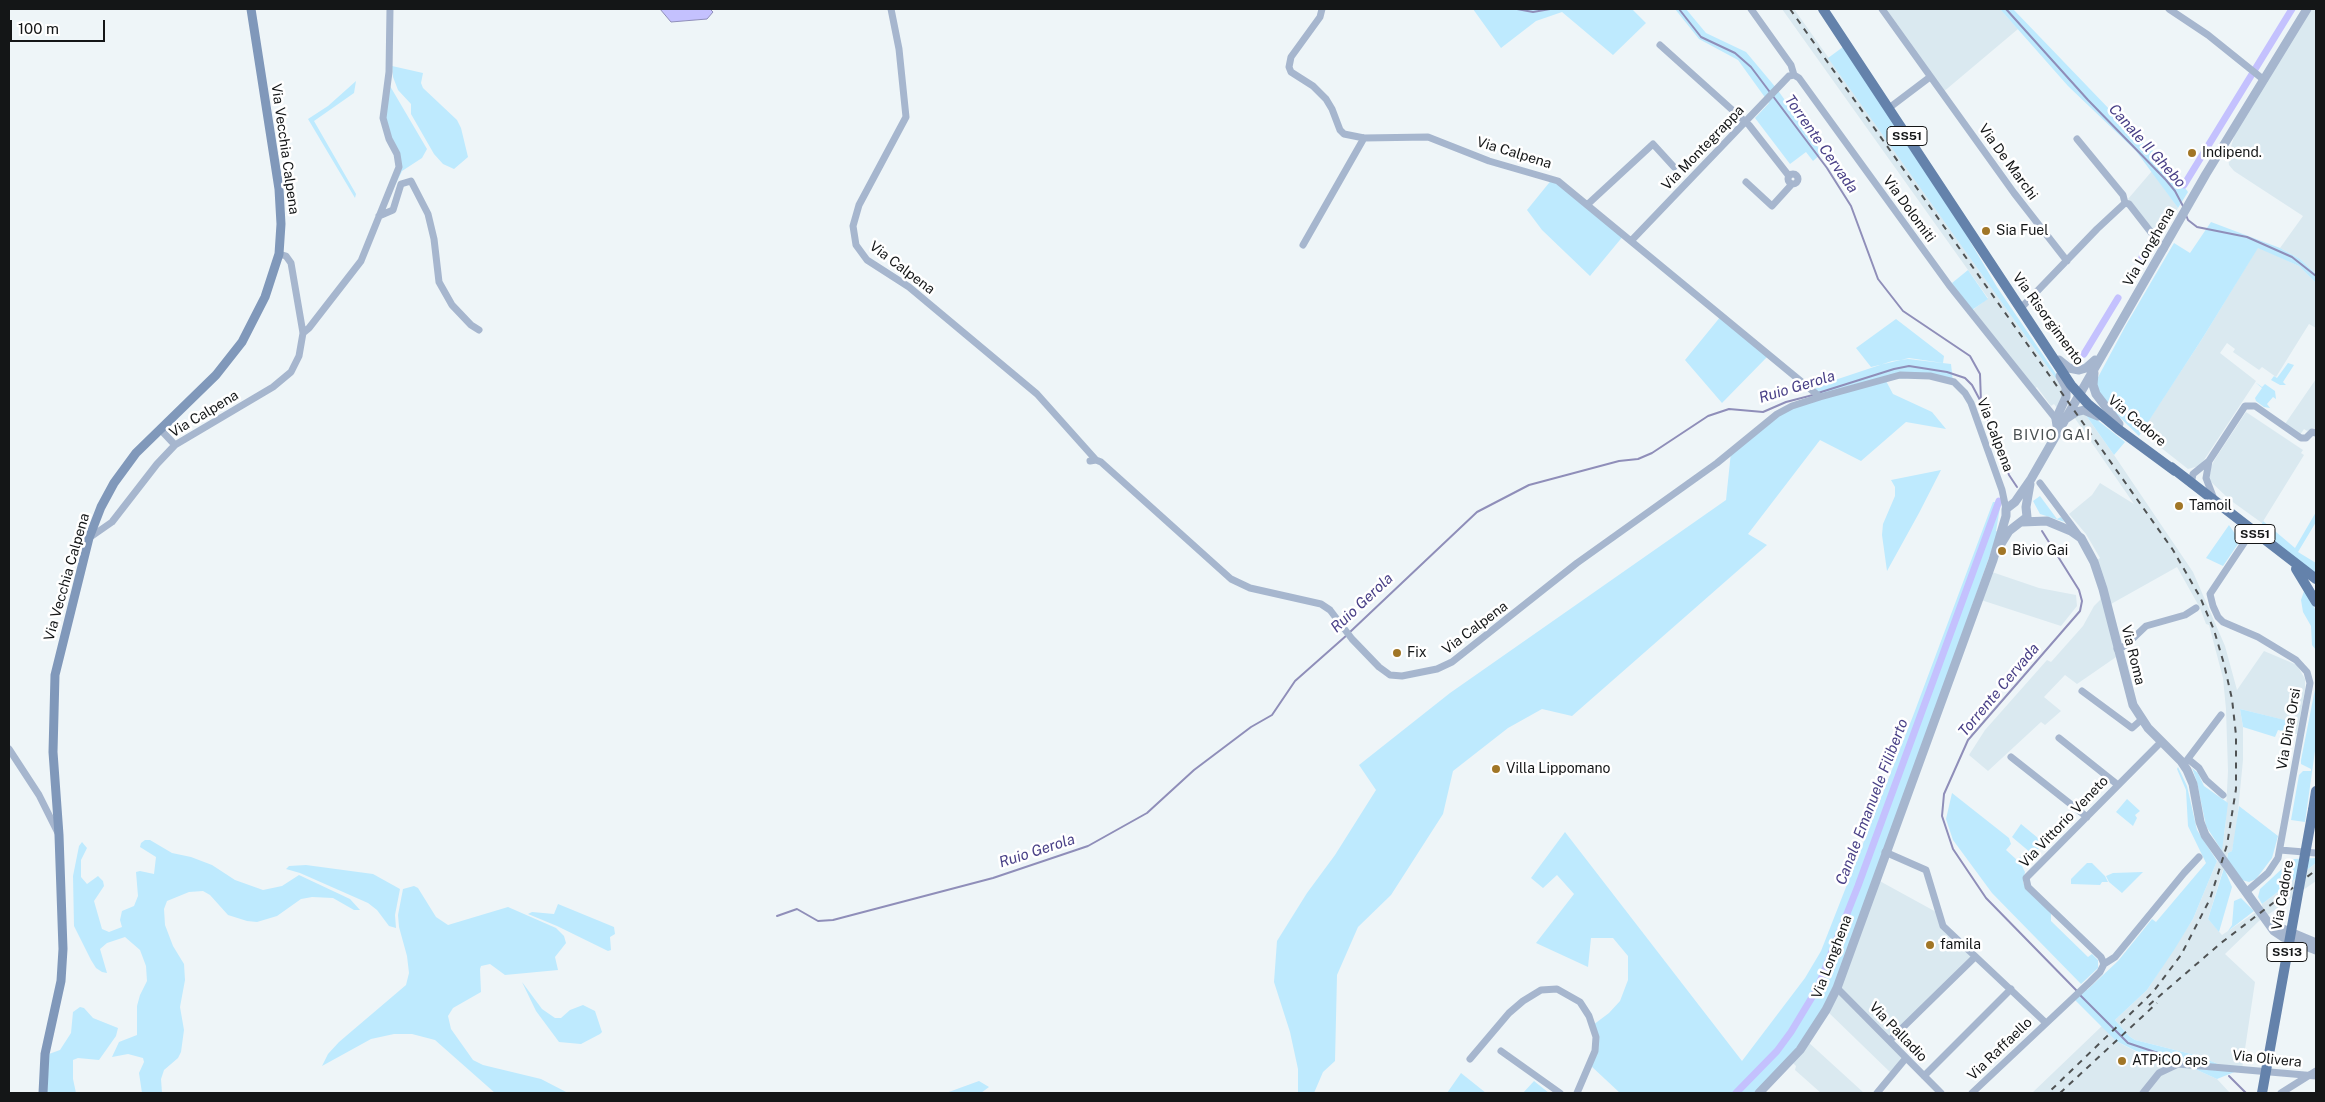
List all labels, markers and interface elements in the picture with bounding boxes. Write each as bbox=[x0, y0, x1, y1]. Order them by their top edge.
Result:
scale bar bbox=[12, 10, 108, 42]
text: 100 m bbox=[18, 20, 59, 37]
street label: Via Vecchia Calpena bbox=[267, 82, 303, 216]
water label: Torrente Cervada bbox=[1780, 91, 1862, 197]
water label: Canale Il Ghebo bbox=[2105, 100, 2189, 192]
street label: Via Montegrappa bbox=[1658, 102, 1748, 194]
street label: Via De Marchi bbox=[1975, 121, 2041, 203]
road number: SS51 bbox=[1887, 126, 1927, 146]
street label: Via Calpena bbox=[1474, 134, 1554, 172]
place label: Indipend. bbox=[2202, 145, 2262, 161]
marker: Indipend. bbox=[2186, 147, 2198, 159]
street label: Via Dolomiti bbox=[1879, 173, 1939, 245]
street label: Via Longhena bbox=[2120, 205, 2178, 289]
place label: Sia Fuel bbox=[1996, 223, 2048, 239]
marker: Sia Fuel bbox=[1980, 225, 1992, 237]
street label: Via Calpena bbox=[866, 238, 938, 298]
street label: Via Risorgimento bbox=[2009, 269, 2087, 369]
water label: Ruio Gerola bbox=[1757, 367, 1837, 407]
street label: Via Calpena bbox=[166, 387, 242, 441]
street label: Via Cadore bbox=[2104, 392, 2170, 450]
street label: Via Calpena bbox=[1973, 396, 2017, 474]
district label: BIVIO GAI bbox=[2012, 426, 2092, 444]
place label: Tamoil bbox=[2189, 498, 2232, 514]
marker: Tamoil bbox=[2173, 500, 2185, 512]
street label: Via Vecchia Calpena bbox=[41, 511, 93, 643]
road number: SS51 bbox=[2235, 524, 2275, 544]
place label: Bivio Gai bbox=[2012, 543, 2068, 559]
marker: Bivio Gai bbox=[1996, 545, 2008, 557]
water label: Ruio Gerola bbox=[1327, 570, 1397, 636]
street label: Via Calpena bbox=[1439, 598, 1511, 658]
street label: Via Roma bbox=[2117, 623, 2149, 687]
water label: Torrente Cervada bbox=[1955, 640, 2043, 740]
place label: Fix bbox=[1407, 645, 1427, 661]
marker: Fix bbox=[1391, 647, 1403, 659]
street label: Via Dina Orsi bbox=[2274, 687, 2304, 771]
water label: Canale Emanuele Filiberto bbox=[1832, 716, 1912, 888]
place label: Villa Lippomano bbox=[1506, 761, 1610, 777]
marker: Villa Lippomano bbox=[1490, 763, 1502, 775]
street label: Via Vittorio Veneto bbox=[2016, 773, 2112, 871]
water label: Ruio Gerola bbox=[997, 830, 1077, 872]
street label: Via Cadore bbox=[2269, 859, 2297, 931]
street label: Via Longhena bbox=[1808, 913, 1856, 1001]
place label: famila bbox=[1940, 937, 1981, 953]
marker: famila bbox=[1924, 939, 1936, 951]
road number: SS13 bbox=[2267, 942, 2307, 962]
street label: Via Palladio bbox=[1865, 999, 1931, 1065]
street label: Via Raffaello bbox=[1964, 1014, 2036, 1084]
street label: Via Olivera bbox=[2231, 1047, 2303, 1071]
place label: ATPiCO aps bbox=[2132, 1053, 2208, 1069]
marker: ATPiCO aps bbox=[2116, 1055, 2128, 1067]

